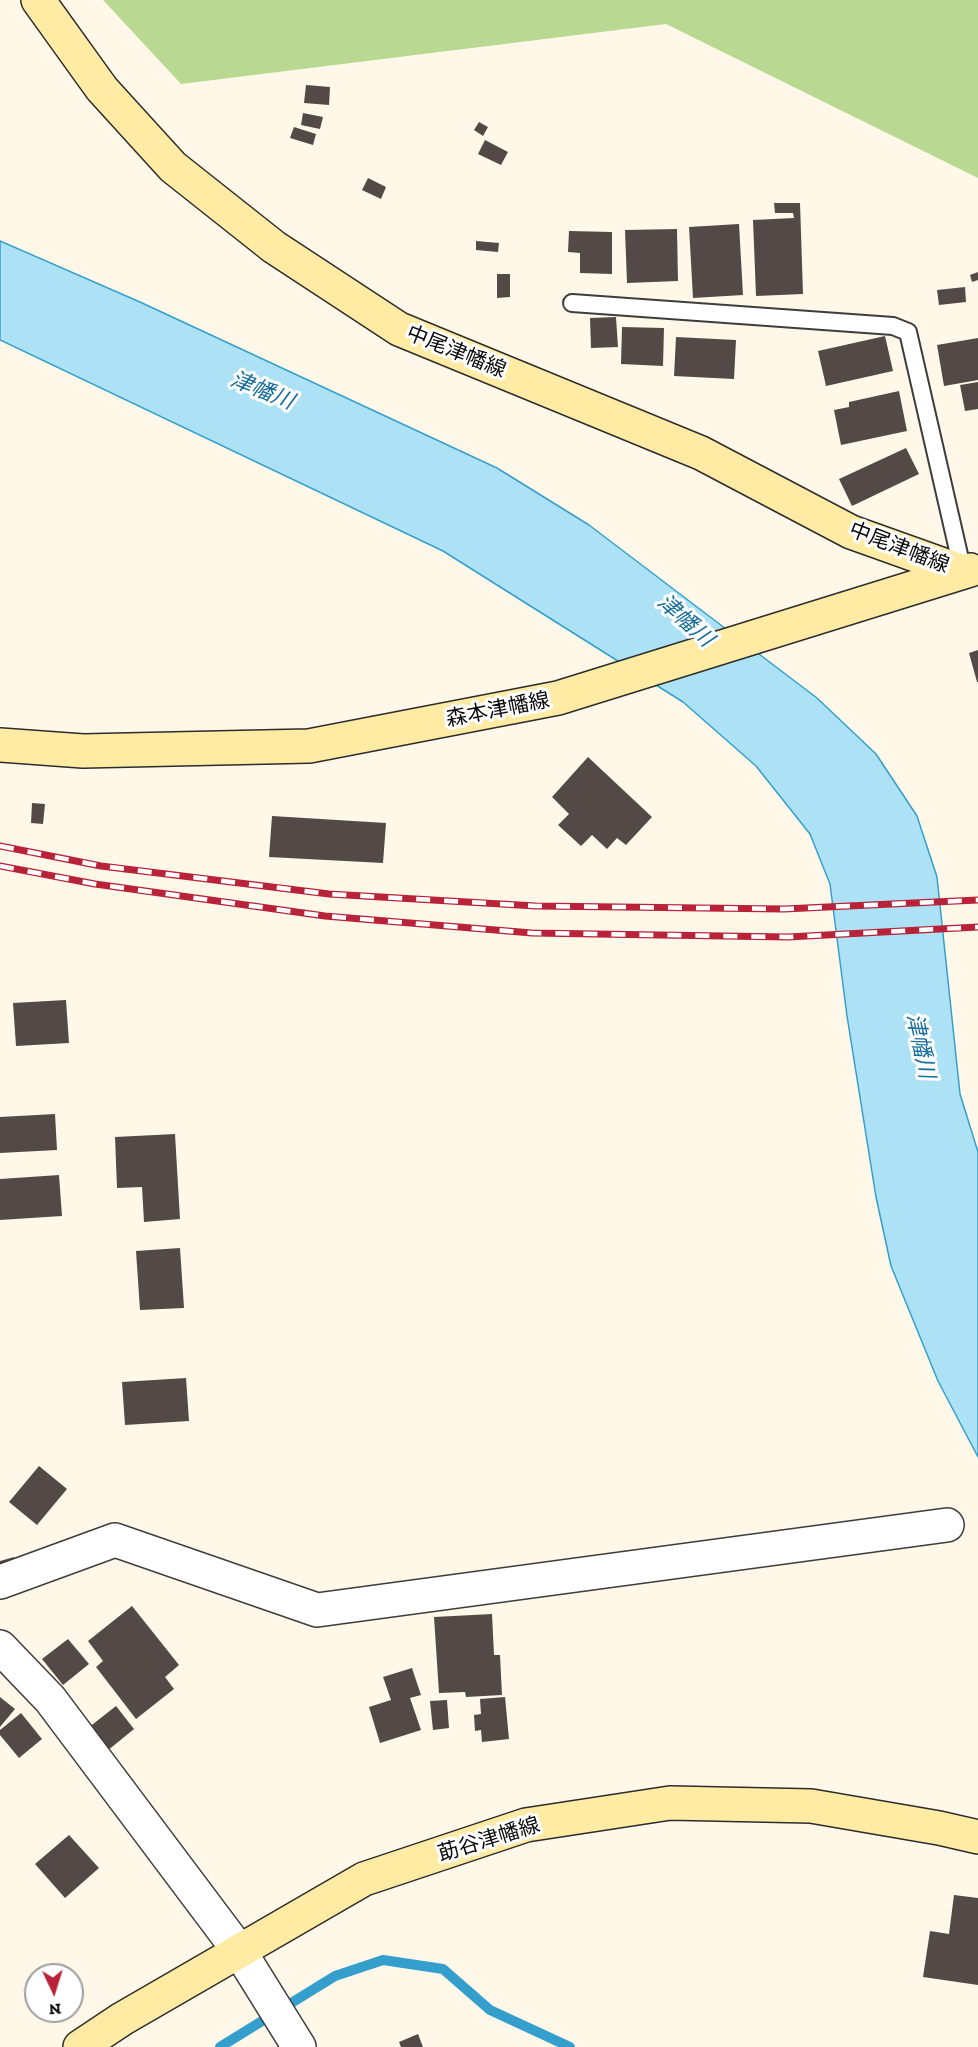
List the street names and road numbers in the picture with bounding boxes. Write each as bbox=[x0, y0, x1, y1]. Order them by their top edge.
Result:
street label: 中尾津幡線 bbox=[403, 321, 509, 383]
street label: 中尾津幡線 bbox=[845, 517, 953, 579]
street label: 森本津幡線 bbox=[444, 688, 552, 732]
street label: 莇谷津幡線 bbox=[435, 1813, 543, 1867]

